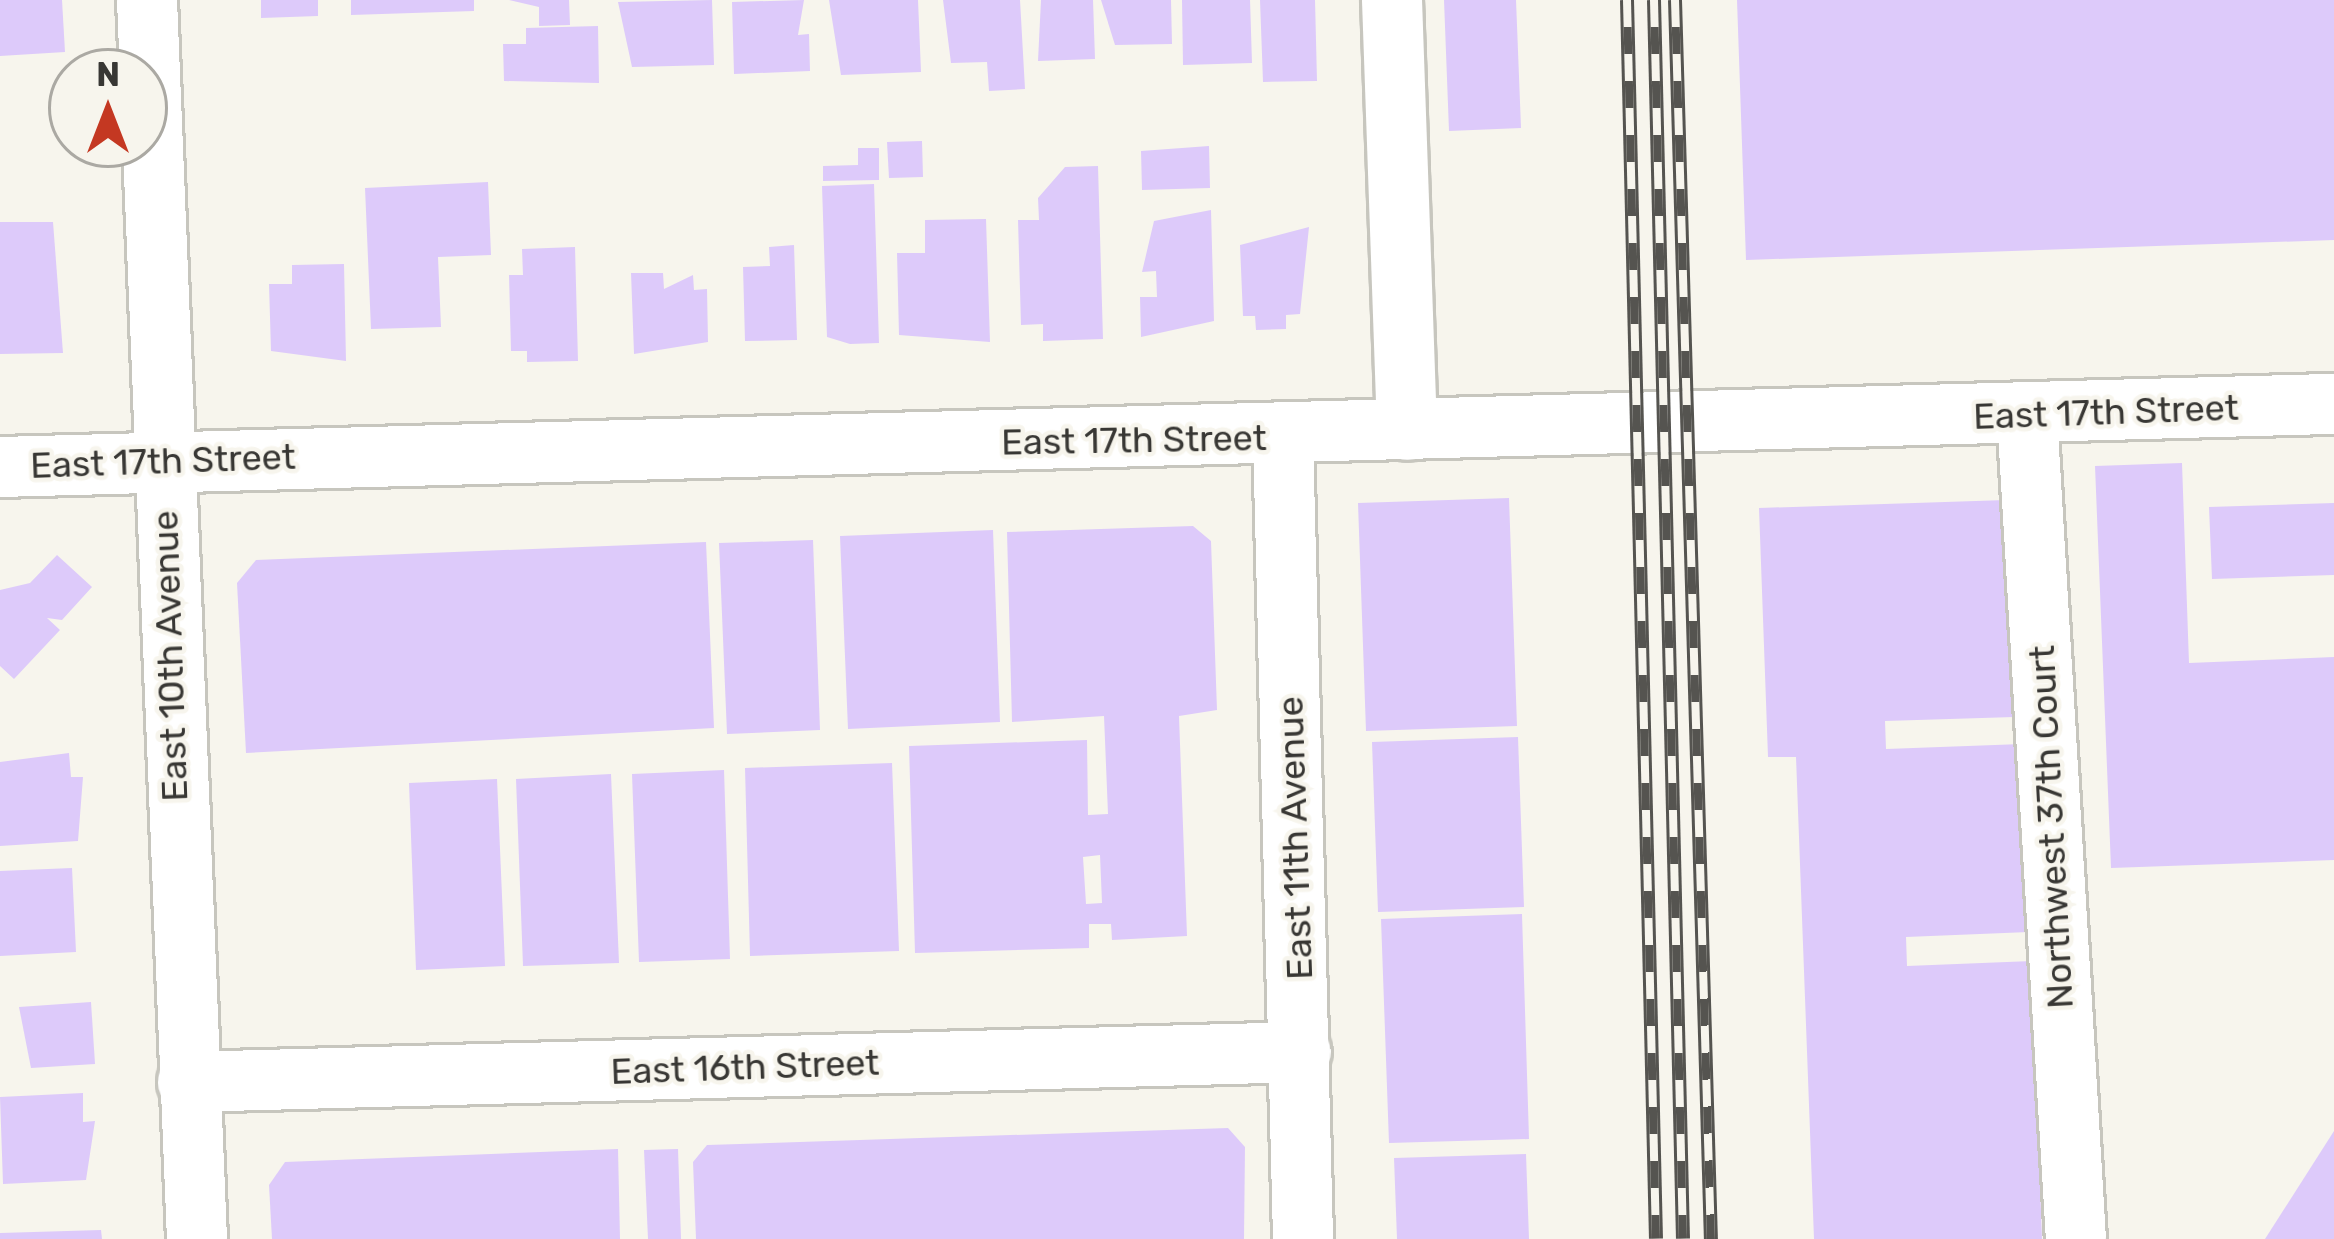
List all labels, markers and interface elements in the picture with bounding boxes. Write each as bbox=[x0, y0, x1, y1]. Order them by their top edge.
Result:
north arrow bbox=[48, 48, 168, 168]
text: N bbox=[96, 55, 120, 94]
street label: East 17th Street bbox=[1972, 386, 2240, 438]
street label: East 17th Street bbox=[1001, 416, 1267, 464]
street label: East 17th Street bbox=[29, 435, 297, 487]
street label: East 10th Avenue bbox=[143, 509, 197, 803]
street label: Northwest 37th Court bbox=[2020, 644, 2082, 1010]
street label: East 11th Avenue bbox=[1268, 695, 1322, 981]
street label: East 16th Street bbox=[610, 1041, 880, 1093]

